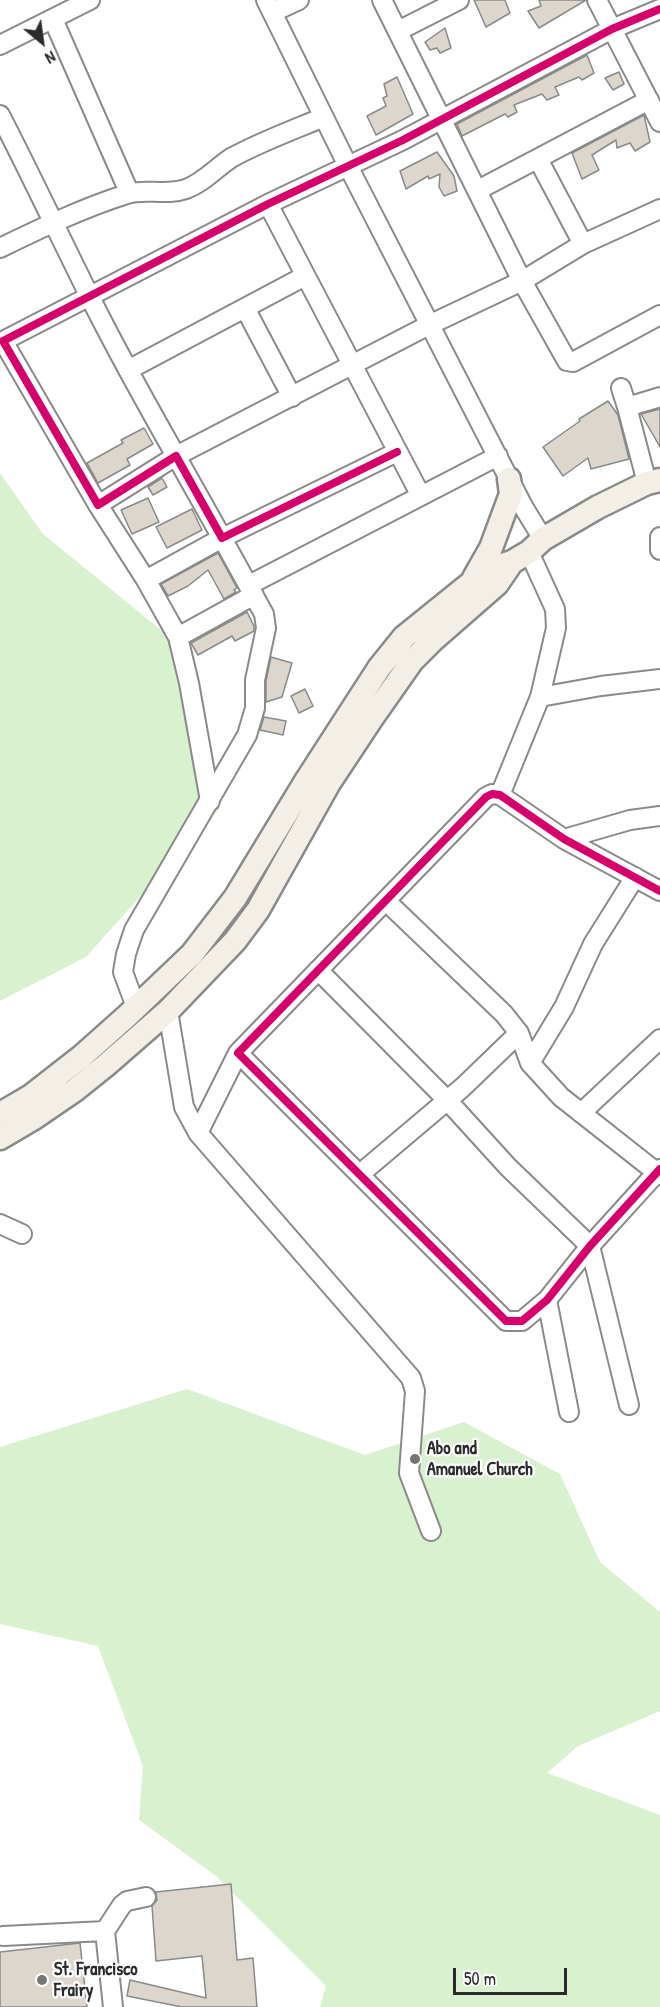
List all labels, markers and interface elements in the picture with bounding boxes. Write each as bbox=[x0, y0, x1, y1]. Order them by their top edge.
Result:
north arrow bbox=[12, 12, 72, 72]
text: N bbox=[42, 46, 60, 69]
place label: Abo and Amanuel Church bbox=[427, 1438, 533, 1480]
marker: Abo and Amanuel Church bbox=[408, 1452, 422, 1466]
scale bar bbox=[456, 1956, 570, 1994]
place label: St. Francisco Frairy bbox=[54, 1959, 138, 2002]
text: 50 m bbox=[464, 1966, 496, 1991]
marker: St. Francisco Frairy bbox=[35, 1973, 49, 1987]

